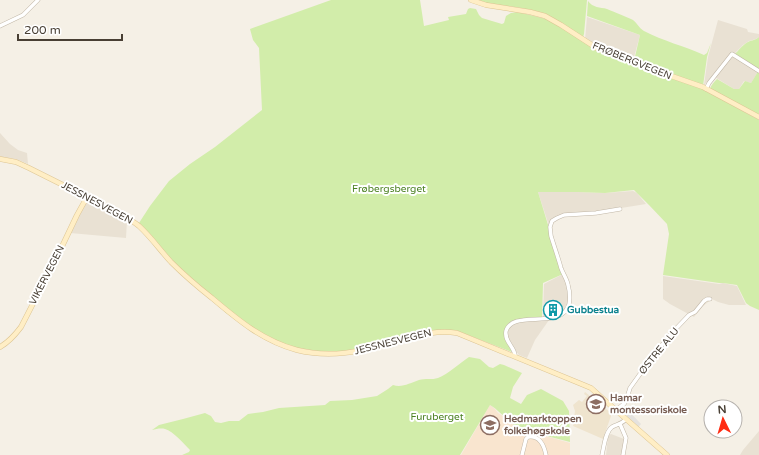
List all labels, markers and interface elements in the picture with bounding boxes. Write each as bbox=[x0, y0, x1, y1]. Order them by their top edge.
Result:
scale bar bbox=[18, 16, 122, 42]
text: 200 m bbox=[24, 23, 61, 37]
street label: FRØBERGVEGEN bbox=[591, 40, 673, 82]
street label: JESSNESVEGEN bbox=[59, 179, 135, 227]
park label: Frøbergsberget bbox=[352, 183, 426, 195]
street label: VIKERVEGEN bbox=[27, 243, 67, 307]
building icon: Gubbestua bbox=[542, 299, 564, 321]
place label: Gubbestua bbox=[567, 304, 620, 316]
street label: ØSTRE ALU bbox=[636, 325, 682, 377]
street label: JESSNESVEGEN bbox=[353, 327, 433, 357]
place label: Hamar montessoriskole bbox=[610, 392, 687, 416]
school or university icon: Hamar montessoriskole bbox=[585, 393, 607, 415]
north arrow bbox=[703, 399, 743, 439]
text: N bbox=[717, 403, 727, 416]
park label: Furuberget bbox=[410, 411, 464, 423]
place label: Hedmarktoppen folkehøgskole bbox=[503, 413, 582, 437]
school or university icon: Hedmarktoppen folkehøgskole bbox=[479, 414, 501, 436]

